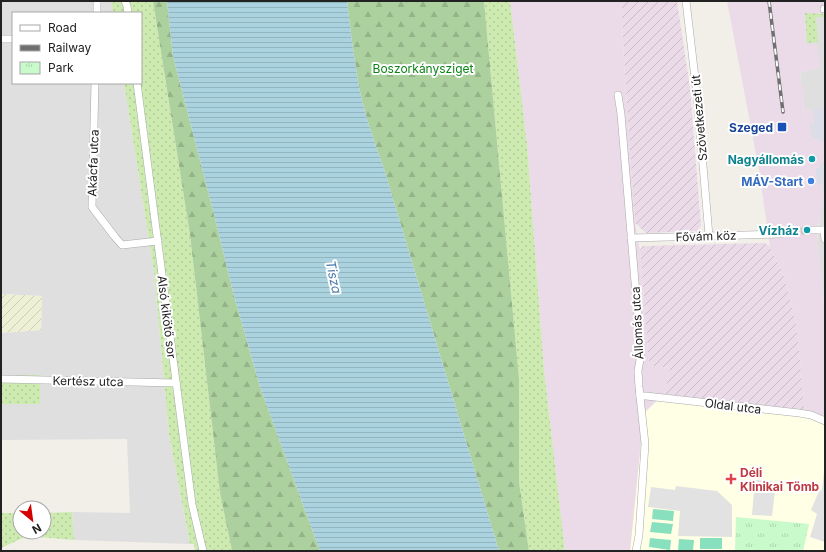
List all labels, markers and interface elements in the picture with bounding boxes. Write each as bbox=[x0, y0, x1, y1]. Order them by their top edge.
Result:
legend bbox=[12, 12, 142, 84]
text: Road bbox=[48, 20, 77, 35]
text: Railway bbox=[48, 40, 92, 55]
text: Park bbox=[48, 60, 74, 75]
park label: Boszorkánysziget bbox=[373, 61, 474, 76]
street label: Szövetkezeti út bbox=[688, 74, 710, 162]
place label: Szeged bbox=[729, 120, 773, 135]
marker: Szeged bbox=[776, 121, 788, 133]
street label: Akácfa utca bbox=[84, 129, 102, 197]
place label: Nagyállomás bbox=[728, 152, 804, 167]
marker: Nagyállomás bbox=[807, 154, 817, 164]
place label: MÁV-Start bbox=[741, 174, 804, 189]
marker: MÁV-Start bbox=[806, 176, 816, 186]
place label: Vízház bbox=[759, 223, 799, 238]
marker: Vízház bbox=[802, 225, 812, 235]
street label: Fővám köz bbox=[675, 227, 737, 245]
water label: Tisza bbox=[323, 259, 345, 295]
street label: Alsó kikötő sor bbox=[154, 275, 180, 360]
street label: Állomás utca bbox=[628, 286, 646, 360]
street label: Kertész utca bbox=[52, 373, 124, 389]
street label: Oldal utca bbox=[704, 395, 762, 417]
place label: Déli Klinikai Tömb bbox=[740, 465, 820, 494]
marker: Déli Klinikai Tömb bbox=[725, 473, 737, 485]
north arrow bbox=[12, 500, 52, 540]
text: N bbox=[30, 521, 44, 537]

